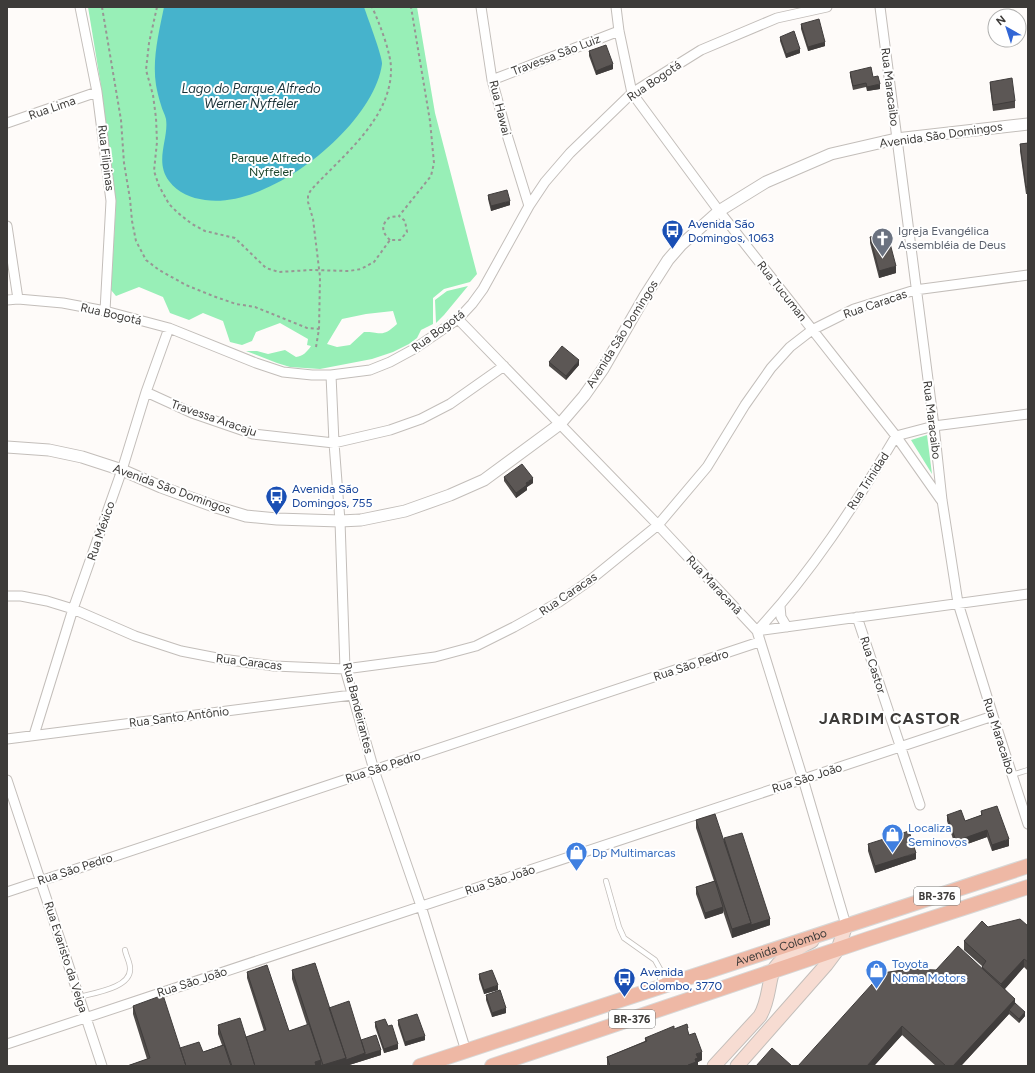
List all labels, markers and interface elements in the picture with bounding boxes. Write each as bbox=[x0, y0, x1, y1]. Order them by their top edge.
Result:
north arrow bbox=[987, 8, 1027, 48]
text: N bbox=[994, 13, 1008, 28]
street label: Travessa São Luiz bbox=[510, 32, 603, 78]
street label: Rua Maracaibo bbox=[878, 47, 902, 127]
street label: Rua Bogotá bbox=[624, 58, 684, 104]
street label: Rua Hawai bbox=[486, 79, 514, 137]
water label: Lago do Parque Alfredo Werner Nyffeler bbox=[181, 81, 321, 111]
street label: Rua Lima bbox=[27, 93, 77, 123]
street label: Avenida São Domingos bbox=[879, 119, 1004, 151]
street label: Rua Filipinas bbox=[95, 124, 117, 192]
park label: Parque Alfredo Nyffeler bbox=[231, 151, 311, 179]
place label: Avenida São Domingos, 1063 bbox=[688, 217, 774, 245]
bus stop icon: Avenida São Domingos, 1063 bbox=[660, 218, 686, 251]
place label: Igreja Evangélica Assembléia de Deus bbox=[898, 224, 1006, 252]
church icon: Igreja Evangélica Assembléia de Deus bbox=[870, 225, 896, 258]
street label: Rua Tucuman bbox=[754, 258, 810, 324]
street label: Avenida São Domingos bbox=[583, 277, 661, 390]
street label: Rua Caracas bbox=[841, 286, 909, 321]
street label: Rua Bogotá bbox=[79, 300, 143, 328]
street label: Rua Bogotá bbox=[409, 307, 467, 355]
street label: Rua Maracaibo bbox=[920, 380, 944, 460]
street label: Travessa Aracaju bbox=[169, 397, 259, 439]
street label: Rua Trinidad bbox=[844, 450, 892, 512]
street label: Avenida São Domingos bbox=[111, 461, 233, 517]
place label: Avenida São Domingos, 755 bbox=[292, 482, 373, 510]
bus stop icon: Avenida São Domingos, 755 bbox=[264, 483, 290, 516]
street label: Rua México bbox=[84, 499, 118, 563]
street label: Rua Maracanã bbox=[683, 553, 745, 617]
street label: Rua Caracas bbox=[537, 569, 600, 618]
street label: Rua Castor bbox=[857, 635, 889, 695]
street label: Rua São Pedro bbox=[652, 646, 730, 684]
street label: Rua Caracas bbox=[215, 651, 283, 673]
street label: Rua Bandeirantes bbox=[340, 661, 376, 755]
street label: Rua Maracaibo bbox=[980, 696, 1018, 776]
street label: Rua Santo Antônio bbox=[128, 704, 230, 730]
district label: JARDIM CASTOR bbox=[819, 709, 961, 728]
street label: Rua São Pedro bbox=[344, 748, 422, 786]
street label: Rua São João bbox=[770, 760, 844, 796]
place label: Localiza Seminovos bbox=[908, 821, 967, 849]
shop icon: Localiza Seminovos bbox=[879, 822, 905, 855]
shop icon: Dp Multimarcas bbox=[564, 840, 590, 873]
place label: Dp Multimarcas bbox=[592, 846, 676, 860]
street label: Rua São Pedro bbox=[36, 850, 114, 888]
street label: Rua São João bbox=[463, 862, 537, 898]
road number: BR-376 bbox=[914, 887, 960, 905]
street label: Rua Evaristo da Veiga bbox=[41, 900, 91, 1014]
street label: Avenida Colombo bbox=[733, 926, 829, 969]
place label: Toyota Noma Motors bbox=[892, 957, 966, 985]
shop icon: Toyota Noma Motors bbox=[864, 958, 890, 991]
street label: Rua São João bbox=[155, 964, 229, 1000]
place label: Avenida Colombo, 3770 bbox=[640, 965, 723, 993]
bus stop icon: Avenida Colombo, 3770 bbox=[611, 966, 637, 999]
road number: BR-376 bbox=[609, 1010, 655, 1028]

